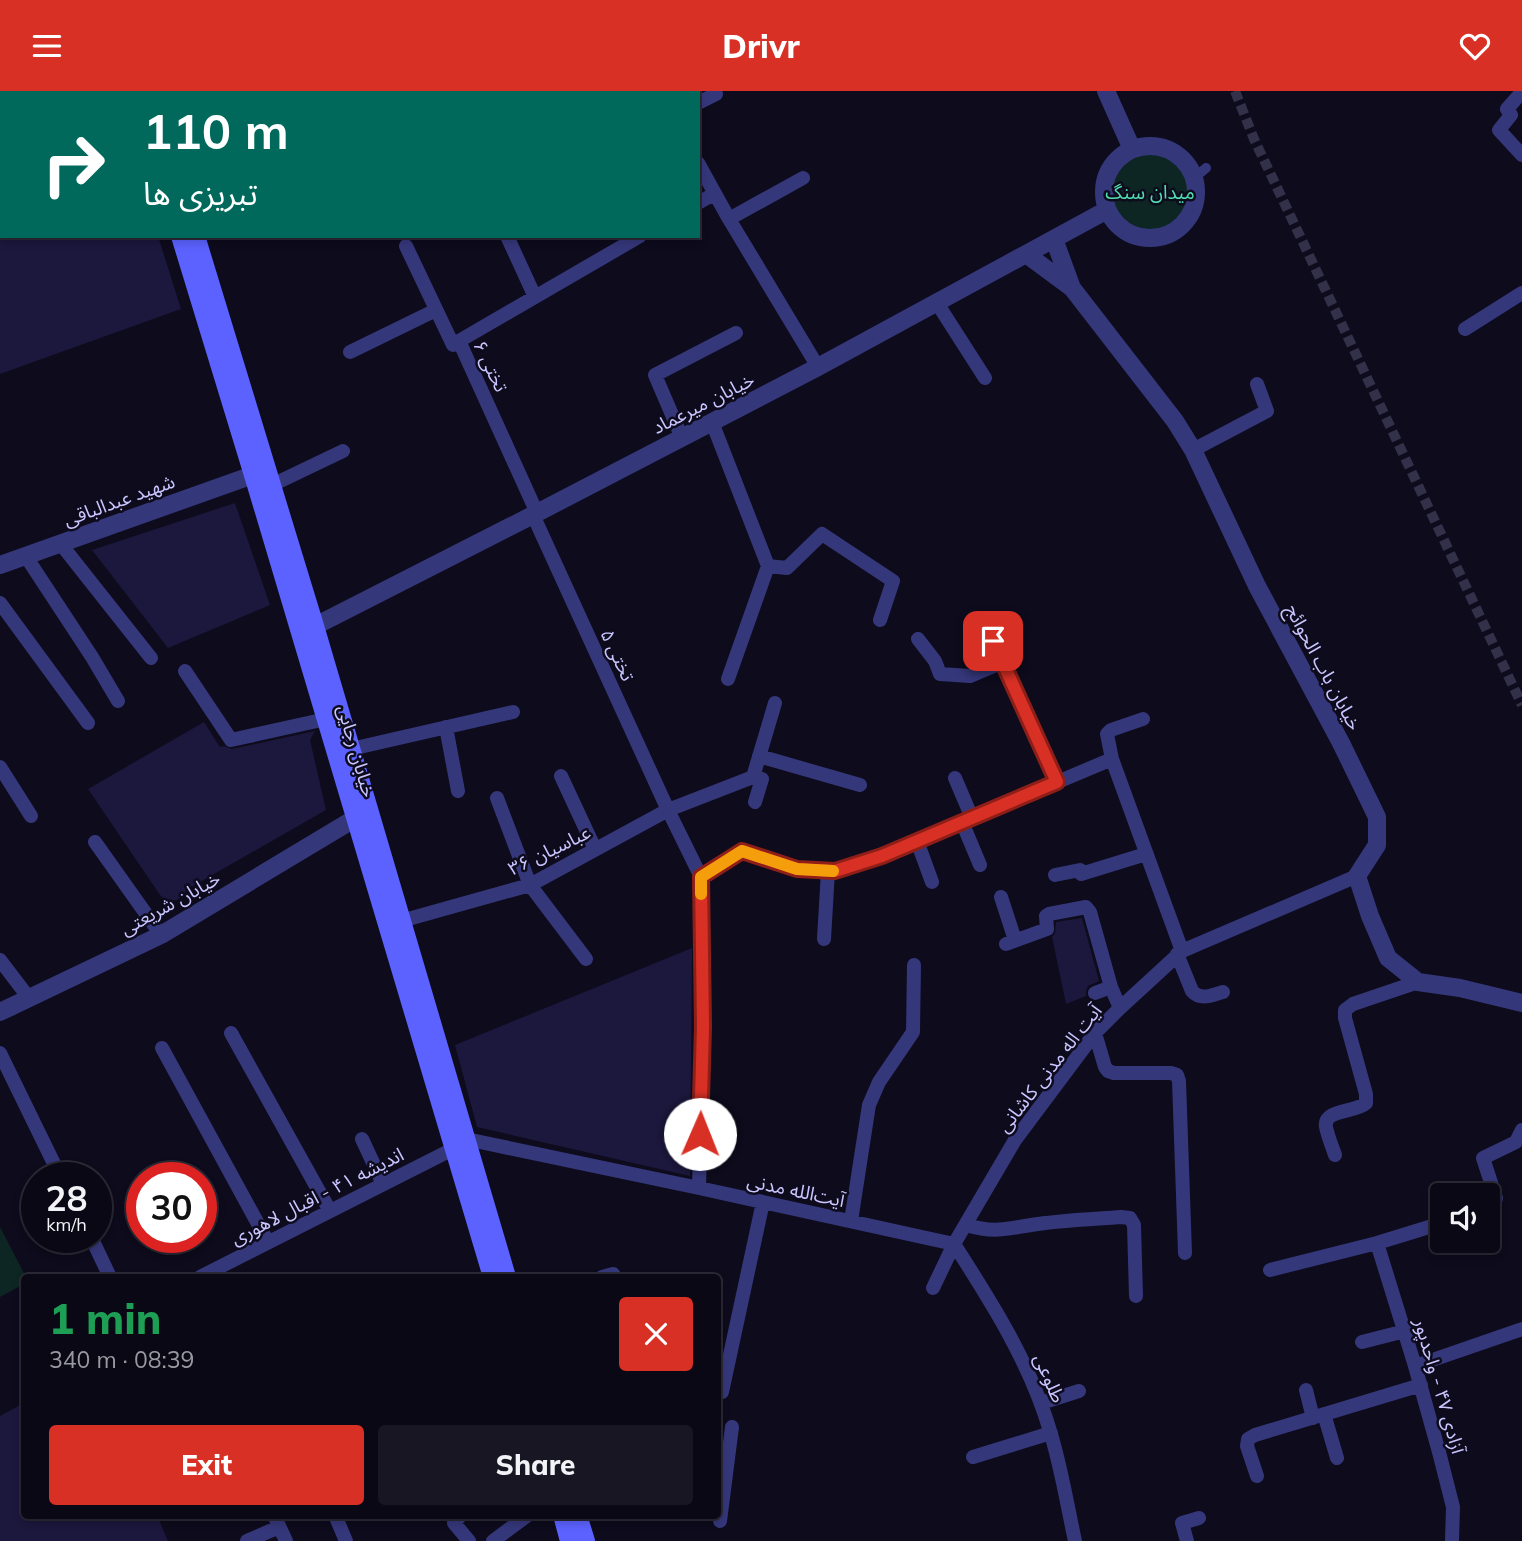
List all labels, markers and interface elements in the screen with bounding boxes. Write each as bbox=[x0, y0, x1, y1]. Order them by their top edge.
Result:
text: Drivr bbox=[722, 26, 800, 66]
icon: menu bbox=[28, 27, 66, 65]
icon: heart bbox=[1456, 27, 1494, 65]
text: 110 m bbox=[143, 100, 289, 161]
icon: right bbox=[28, 119, 119, 210]
text: تبریزی ها bbox=[143, 173, 258, 213]
park label: میدان سنگ bbox=[1105, 180, 1195, 204]
street label: تختی ۶ bbox=[468, 336, 514, 396]
street label: خیابان میرعماد bbox=[648, 367, 758, 439]
street label: شهید عبدالباقی bbox=[60, 469, 178, 531]
street label: خیابان باب الحوائج bbox=[1278, 600, 1367, 736]
pin bbox=[963, 611, 1023, 671]
icon: arrive bbox=[974, 622, 1012, 660]
street label: تختی ۵ bbox=[596, 625, 640, 685]
street label: خیابان رجایی bbox=[332, 702, 382, 800]
street label: عباسیان ۳۶ bbox=[504, 820, 594, 880]
street label: خیابان شریعتی bbox=[116, 866, 224, 940]
street label: آیت اله مدنی کاشانی bbox=[991, 998, 1108, 1137]
position arrow bbox=[663, 1097, 737, 1171]
street label: اندیشه ۴۱ - اقبال لاهوری bbox=[226, 1142, 408, 1250]
speed limit sign: 30 bbox=[126, 1162, 217, 1253]
street label: آیت‌الله مدنی bbox=[745, 1168, 849, 1212]
text: 28 bbox=[45, 1176, 88, 1220]
map controls bbox=[1430, 1183, 1500, 1253]
button: sound bbox=[1430, 1183, 1500, 1253]
text: km/h bbox=[46, 1213, 87, 1236]
text: 1 min bbox=[49, 1292, 162, 1345]
button: close bbox=[619, 1297, 693, 1371]
street label: آزادی ۴۷ - واحدپور bbox=[1408, 1315, 1471, 1458]
text: 340 m · 08:39 bbox=[49, 1345, 194, 1374]
street label: طلوعی bbox=[1029, 1350, 1071, 1406]
button: Exit bbox=[49, 1425, 364, 1505]
button: Share bbox=[378, 1425, 693, 1505]

